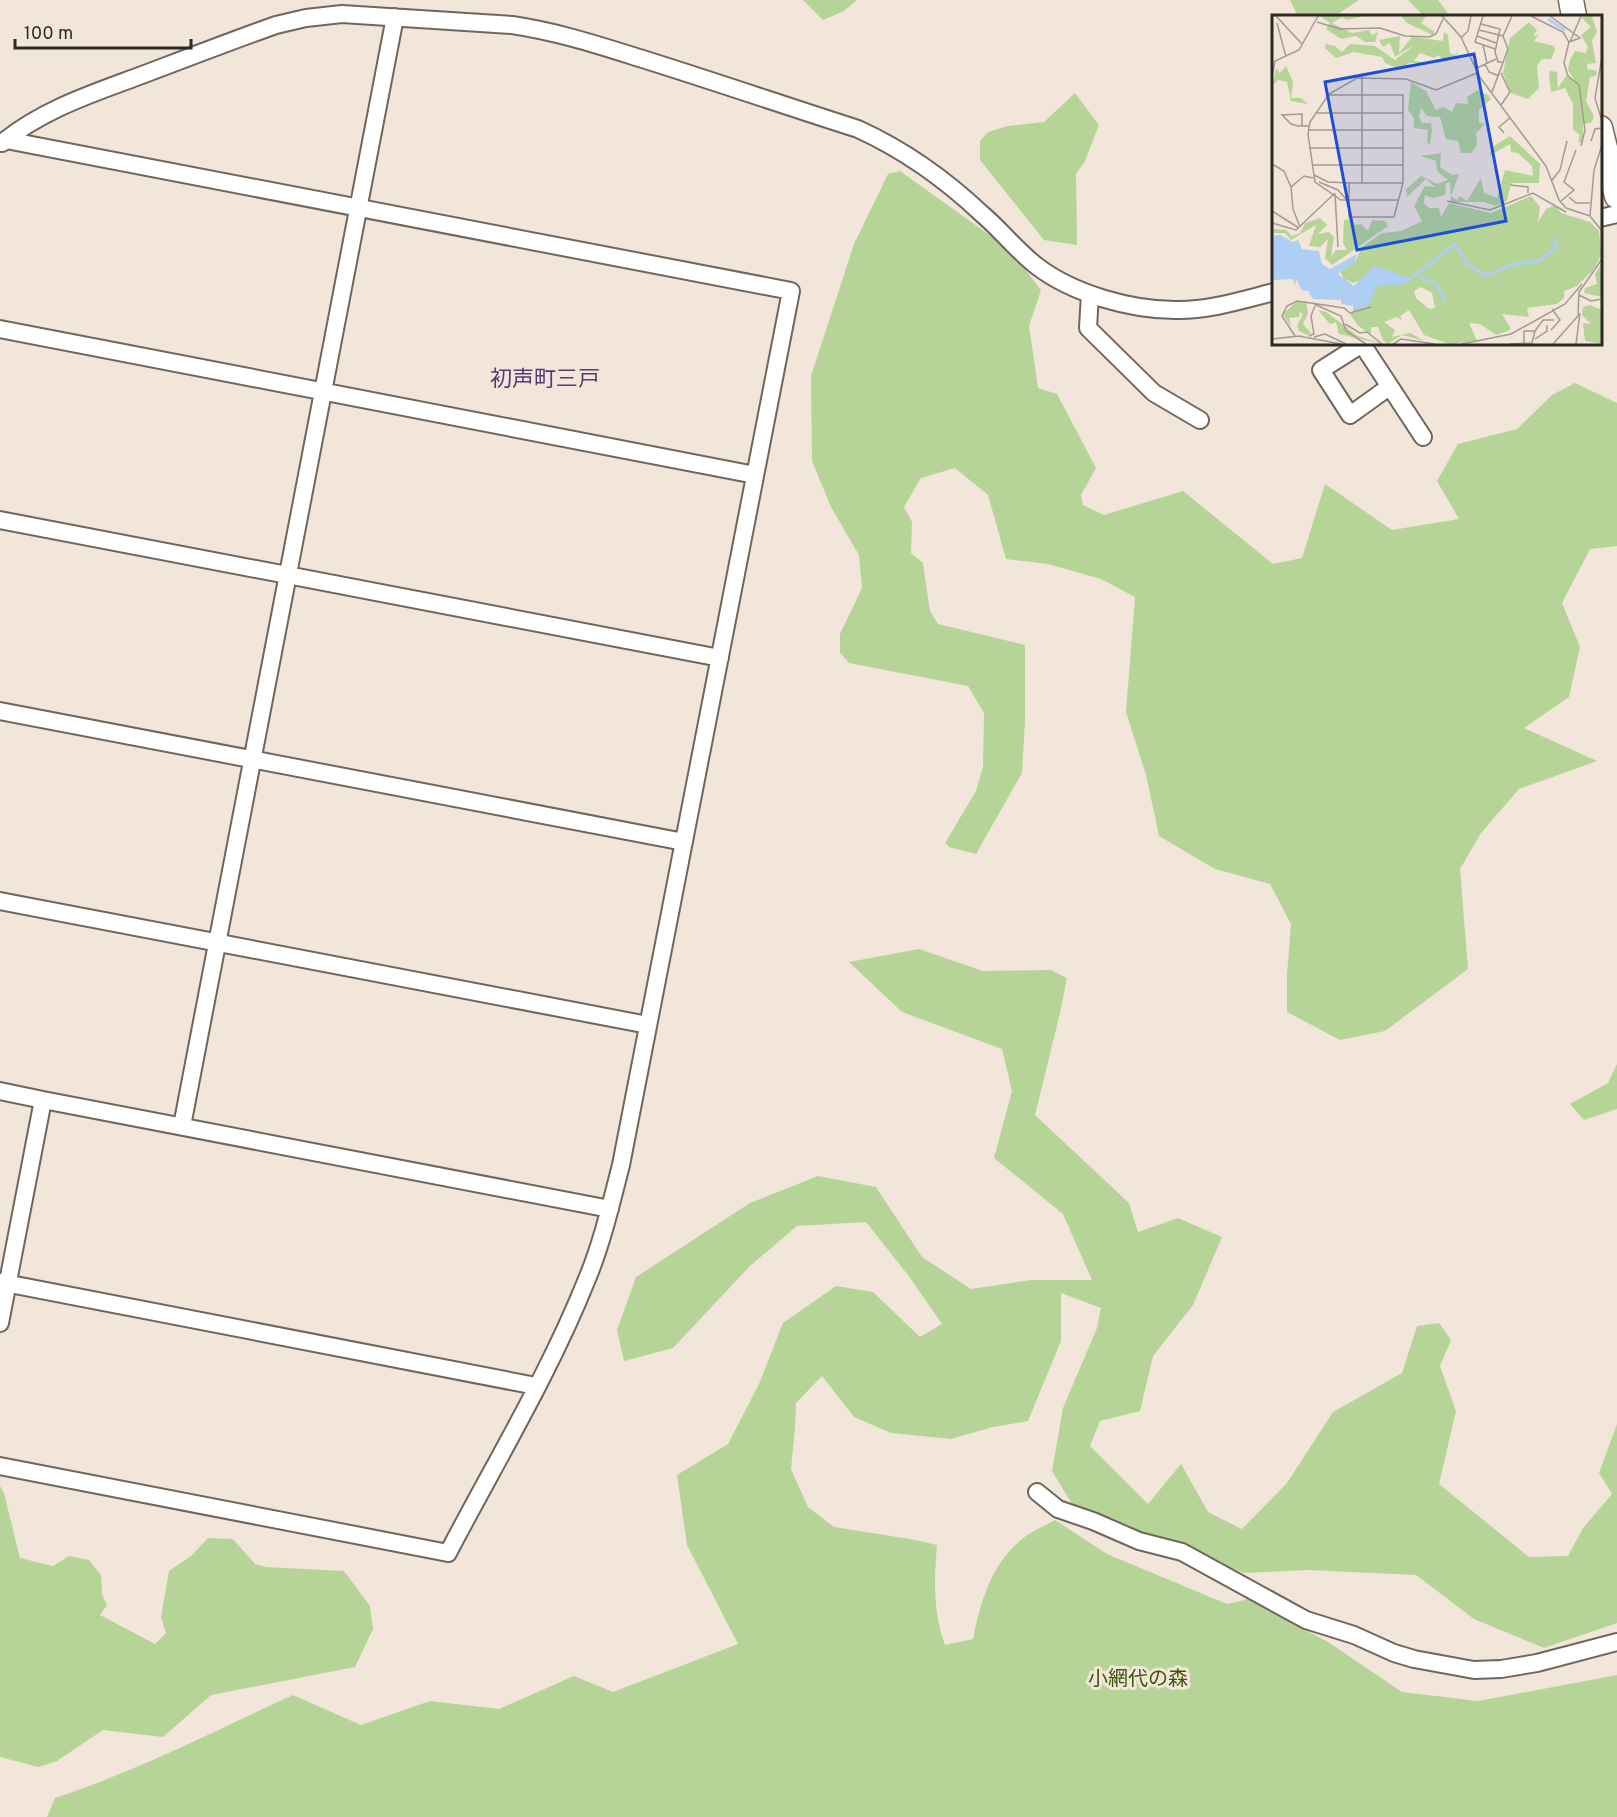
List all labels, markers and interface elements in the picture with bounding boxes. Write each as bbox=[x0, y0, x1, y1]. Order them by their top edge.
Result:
scale bar bbox=[15, 12, 190, 50]
inset map bbox=[1272, 15, 1602, 345]
text: 100 m bbox=[24, 23, 73, 46]
district label: 初声町三戸 bbox=[490, 367, 600, 394]
park label: 小網代の森 bbox=[1088, 1667, 1188, 1693]

